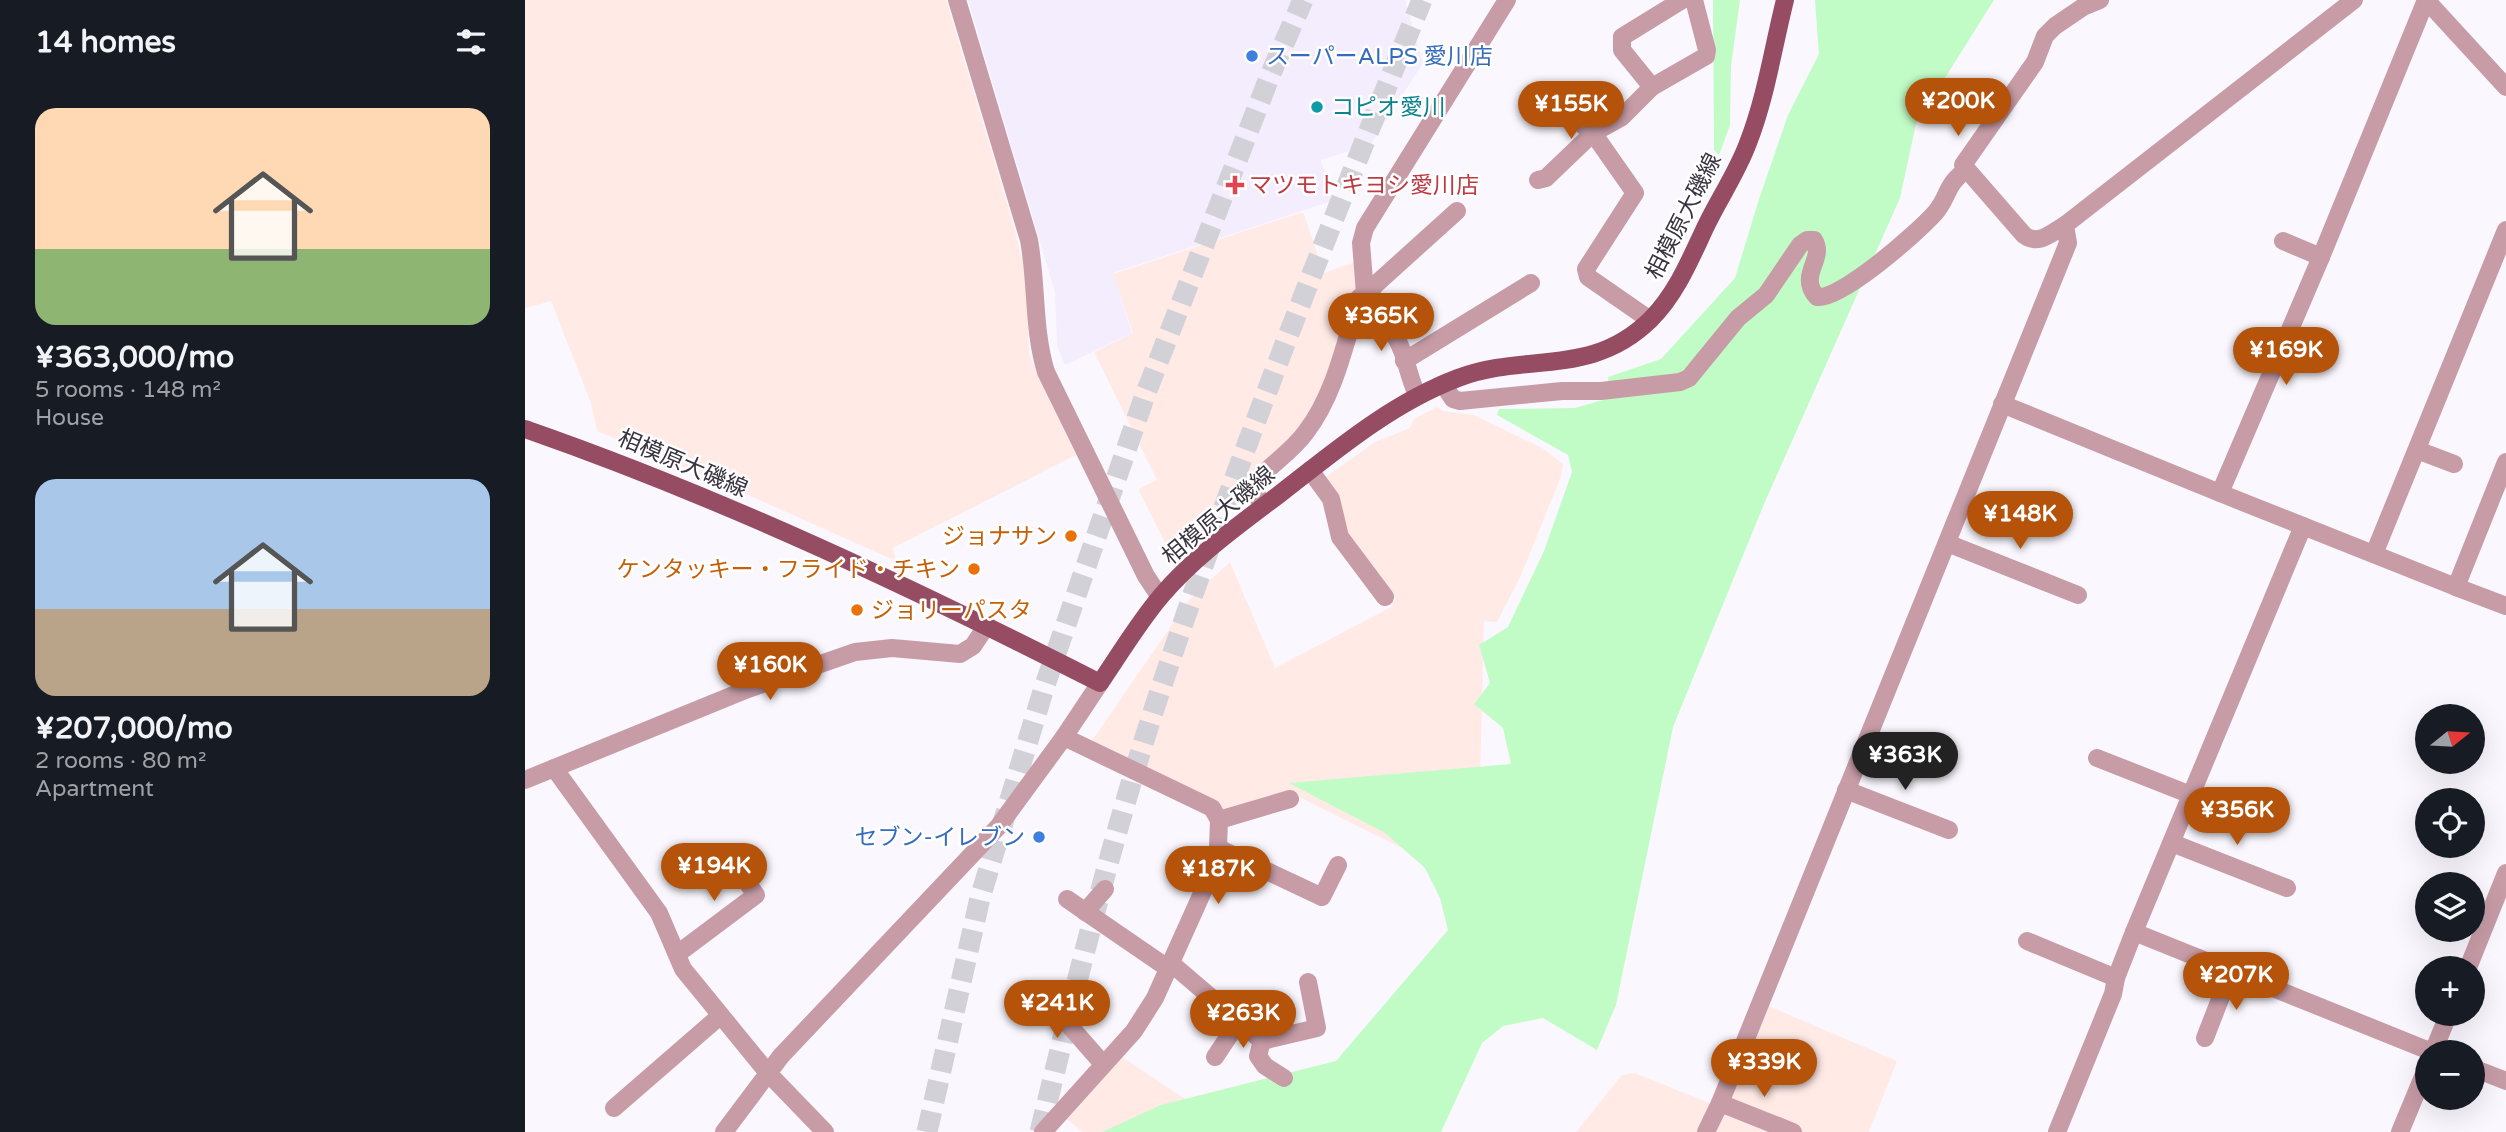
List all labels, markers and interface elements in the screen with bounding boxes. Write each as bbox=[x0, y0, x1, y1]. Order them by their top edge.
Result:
icon: filters bbox=[452, 23, 490, 61]
text: 14 homes bbox=[35, 24, 176, 61]
place label: スーパーALPS 愛川店 bbox=[1266, 43, 1493, 71]
marker: スーパーALPS 愛川店 bbox=[1244, 48, 1260, 64]
pin: ¥200K bbox=[1909, 78, 2007, 138]
pin: ¥155K bbox=[1522, 82, 1620, 141]
text: ¥200K bbox=[1921, 87, 1995, 115]
text: ¥155K bbox=[1534, 90, 1608, 118]
place label: コピオ愛川 bbox=[1331, 94, 1446, 122]
marker: コピオ愛川 bbox=[1309, 99, 1325, 115]
street label: 相模原大磯線 bbox=[1640, 149, 1728, 284]
icon: home bbox=[200, 153, 326, 279]
place label: マツモトキヨシ愛川店 bbox=[1249, 172, 1479, 200]
marker: マツモトキヨシ愛川店 bbox=[1227, 177, 1243, 193]
pin: ¥365K bbox=[1332, 294, 1430, 353]
text: ¥365K bbox=[1344, 302, 1418, 330]
pin: ¥169K bbox=[2237, 328, 2335, 387]
text: ¥169K bbox=[2249, 336, 2323, 364]
text: ¥363,000/mo bbox=[35, 339, 234, 376]
text: 5 rooms · 148 m² bbox=[35, 376, 221, 404]
text: House bbox=[35, 404, 104, 432]
street label: 相模原大磯線 bbox=[614, 424, 752, 504]
street label: 相模原大磯線 bbox=[1157, 461, 1280, 571]
pin: ¥148K bbox=[1971, 491, 2069, 551]
text: ¥148K bbox=[1983, 500, 2057, 528]
place label: ジョナサン bbox=[942, 523, 1057, 551]
icon: home bbox=[200, 524, 326, 650]
marker: ジョナサン bbox=[1063, 528, 1079, 544]
place label: ケンタッキー・フライド・チキン bbox=[616, 556, 960, 584]
marker: ケンタッキー・フライド・チキン bbox=[966, 561, 982, 577]
place label: ジョリーパスタ bbox=[871, 597, 1032, 625]
marker: ジョリーパスタ bbox=[849, 602, 865, 618]
pin: ¥160K bbox=[721, 642, 819, 702]
text: ¥160K bbox=[733, 651, 807, 679]
north arrow bbox=[2415, 704, 2485, 774]
map controls bbox=[2415, 704, 2485, 1110]
text: ¥207,000/mo bbox=[35, 710, 233, 747]
pin: ¥363K bbox=[1856, 732, 1954, 792]
text: ¥363K bbox=[1868, 741, 1942, 769]
text: 2 rooms · 80 m² bbox=[35, 747, 206, 775]
text: Apartment bbox=[35, 775, 154, 803]
pin: ¥356K bbox=[2188, 788, 2286, 847]
button: locate bbox=[2415, 788, 2485, 858]
text: ¥356K bbox=[2200, 796, 2274, 824]
place label: セブン-イレブン bbox=[855, 824, 1025, 852]
marker: セブン-イレブン bbox=[1031, 829, 1047, 845]
pin: ¥194K bbox=[665, 844, 763, 903]
pin: ¥187K bbox=[1169, 846, 1267, 906]
text: ¥194K bbox=[677, 852, 751, 880]
text: ¥187K bbox=[1181, 855, 1255, 883]
button: layers bbox=[2415, 872, 2485, 942]
pin: ¥207K bbox=[2187, 953, 2285, 1012]
button: + bbox=[2415, 956, 2485, 1026]
text: ¥207K bbox=[2199, 961, 2273, 989]
pin: ¥241K bbox=[1008, 981, 1106, 1040]
text: ¥241K bbox=[1020, 989, 1094, 1017]
pin: ¥263K bbox=[1194, 990, 1292, 1050]
text: ¥263K bbox=[1206, 999, 1280, 1027]
pin: ¥339K bbox=[1715, 1040, 1813, 1099]
button: − bbox=[2415, 1040, 2485, 1110]
text: ¥339K bbox=[1727, 1048, 1801, 1076]

